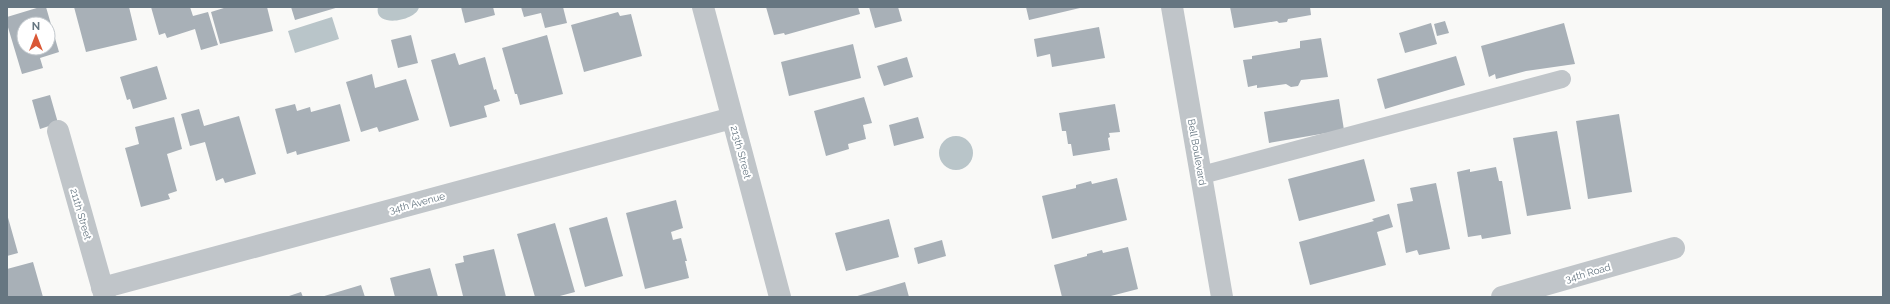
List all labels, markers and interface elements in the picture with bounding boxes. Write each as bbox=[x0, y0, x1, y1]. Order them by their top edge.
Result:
north arrow bbox=[16, 16, 56, 56]
text: N bbox=[32, 20, 40, 33]
street label: Bell Boulevard bbox=[1186, 118, 1208, 186]
street label: 213th Street bbox=[729, 124, 754, 180]
street label: 211th Street bbox=[68, 187, 94, 242]
street label: 34th Avenue bbox=[388, 190, 446, 216]
street label: 34th Road bbox=[1564, 261, 1612, 285]

